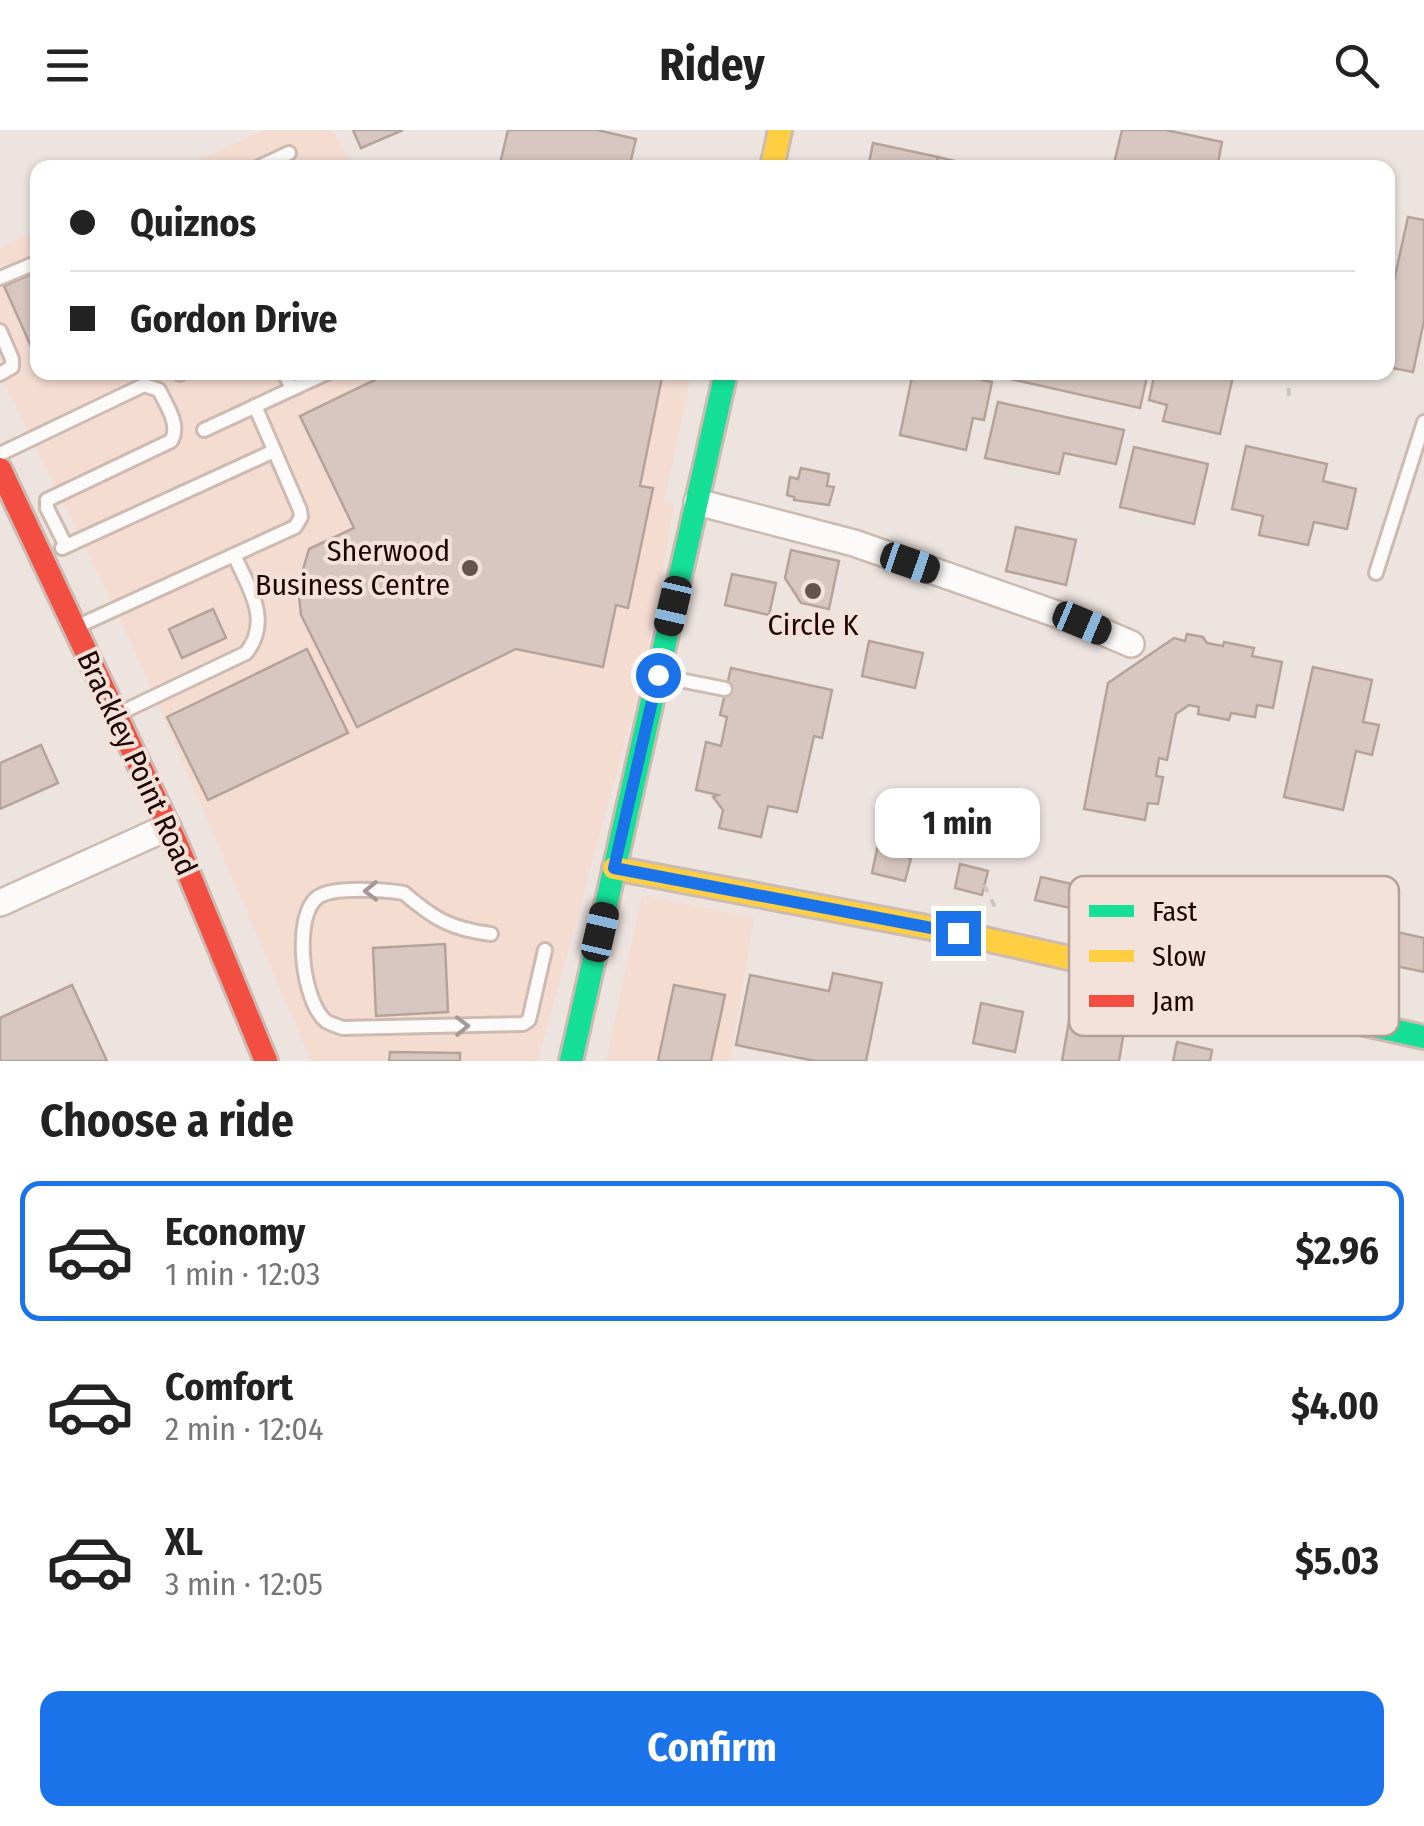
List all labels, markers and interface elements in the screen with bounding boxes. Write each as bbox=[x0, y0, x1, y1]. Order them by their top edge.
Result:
icon: menu bbox=[40, 38, 95, 93]
text: Ridey bbox=[659, 38, 765, 92]
icon: search bbox=[1329, 38, 1384, 93]
text: Quiznos bbox=[130, 200, 256, 246]
text: Gordon Drive bbox=[130, 296, 338, 342]
place label: Sherwood Business Centre bbox=[255, 533, 450, 603]
car bbox=[877, 539, 943, 587]
marker: Sherwood Business Centre bbox=[459, 557, 481, 579]
car bbox=[652, 573, 694, 639]
marker: Circle K bbox=[802, 580, 824, 602]
car bbox=[1049, 597, 1115, 649]
place label: Circle K bbox=[768, 607, 859, 643]
street label: Brackley Point Road bbox=[69, 645, 205, 881]
route start bbox=[636, 653, 681, 698]
callout: 1 min bbox=[876, 788, 1040, 858]
text: 1 min bbox=[923, 804, 992, 842]
legend bbox=[1069, 876, 1399, 1036]
one-way arrow bbox=[362, 880, 378, 902]
text: Fast bbox=[1152, 895, 1198, 928]
car bbox=[579, 899, 621, 965]
route end bbox=[936, 911, 981, 956]
text: Slow bbox=[1152, 940, 1206, 973]
text: Jam bbox=[1152, 985, 1195, 1018]
one-way arrow bbox=[454, 1015, 470, 1036]
text: Choose a ride bbox=[40, 1094, 294, 1148]
icon: car bbox=[45, 1206, 135, 1296]
text: Economy bbox=[165, 1209, 305, 1255]
text: $2.96 bbox=[1295, 1228, 1379, 1274]
text: 1 min · 12:03 bbox=[165, 1255, 321, 1293]
icon: car bbox=[45, 1361, 135, 1451]
text: Comfort bbox=[165, 1364, 293, 1410]
text: $4.00 bbox=[1291, 1383, 1379, 1429]
text: 2 min · 12:04 bbox=[165, 1410, 324, 1448]
icon: car bbox=[45, 1516, 135, 1606]
text: XL bbox=[165, 1519, 203, 1565]
text: $5.03 bbox=[1295, 1538, 1379, 1584]
text: 3 min · 12:05 bbox=[165, 1565, 323, 1603]
button: Confirm bbox=[40, 1691, 1384, 1806]

